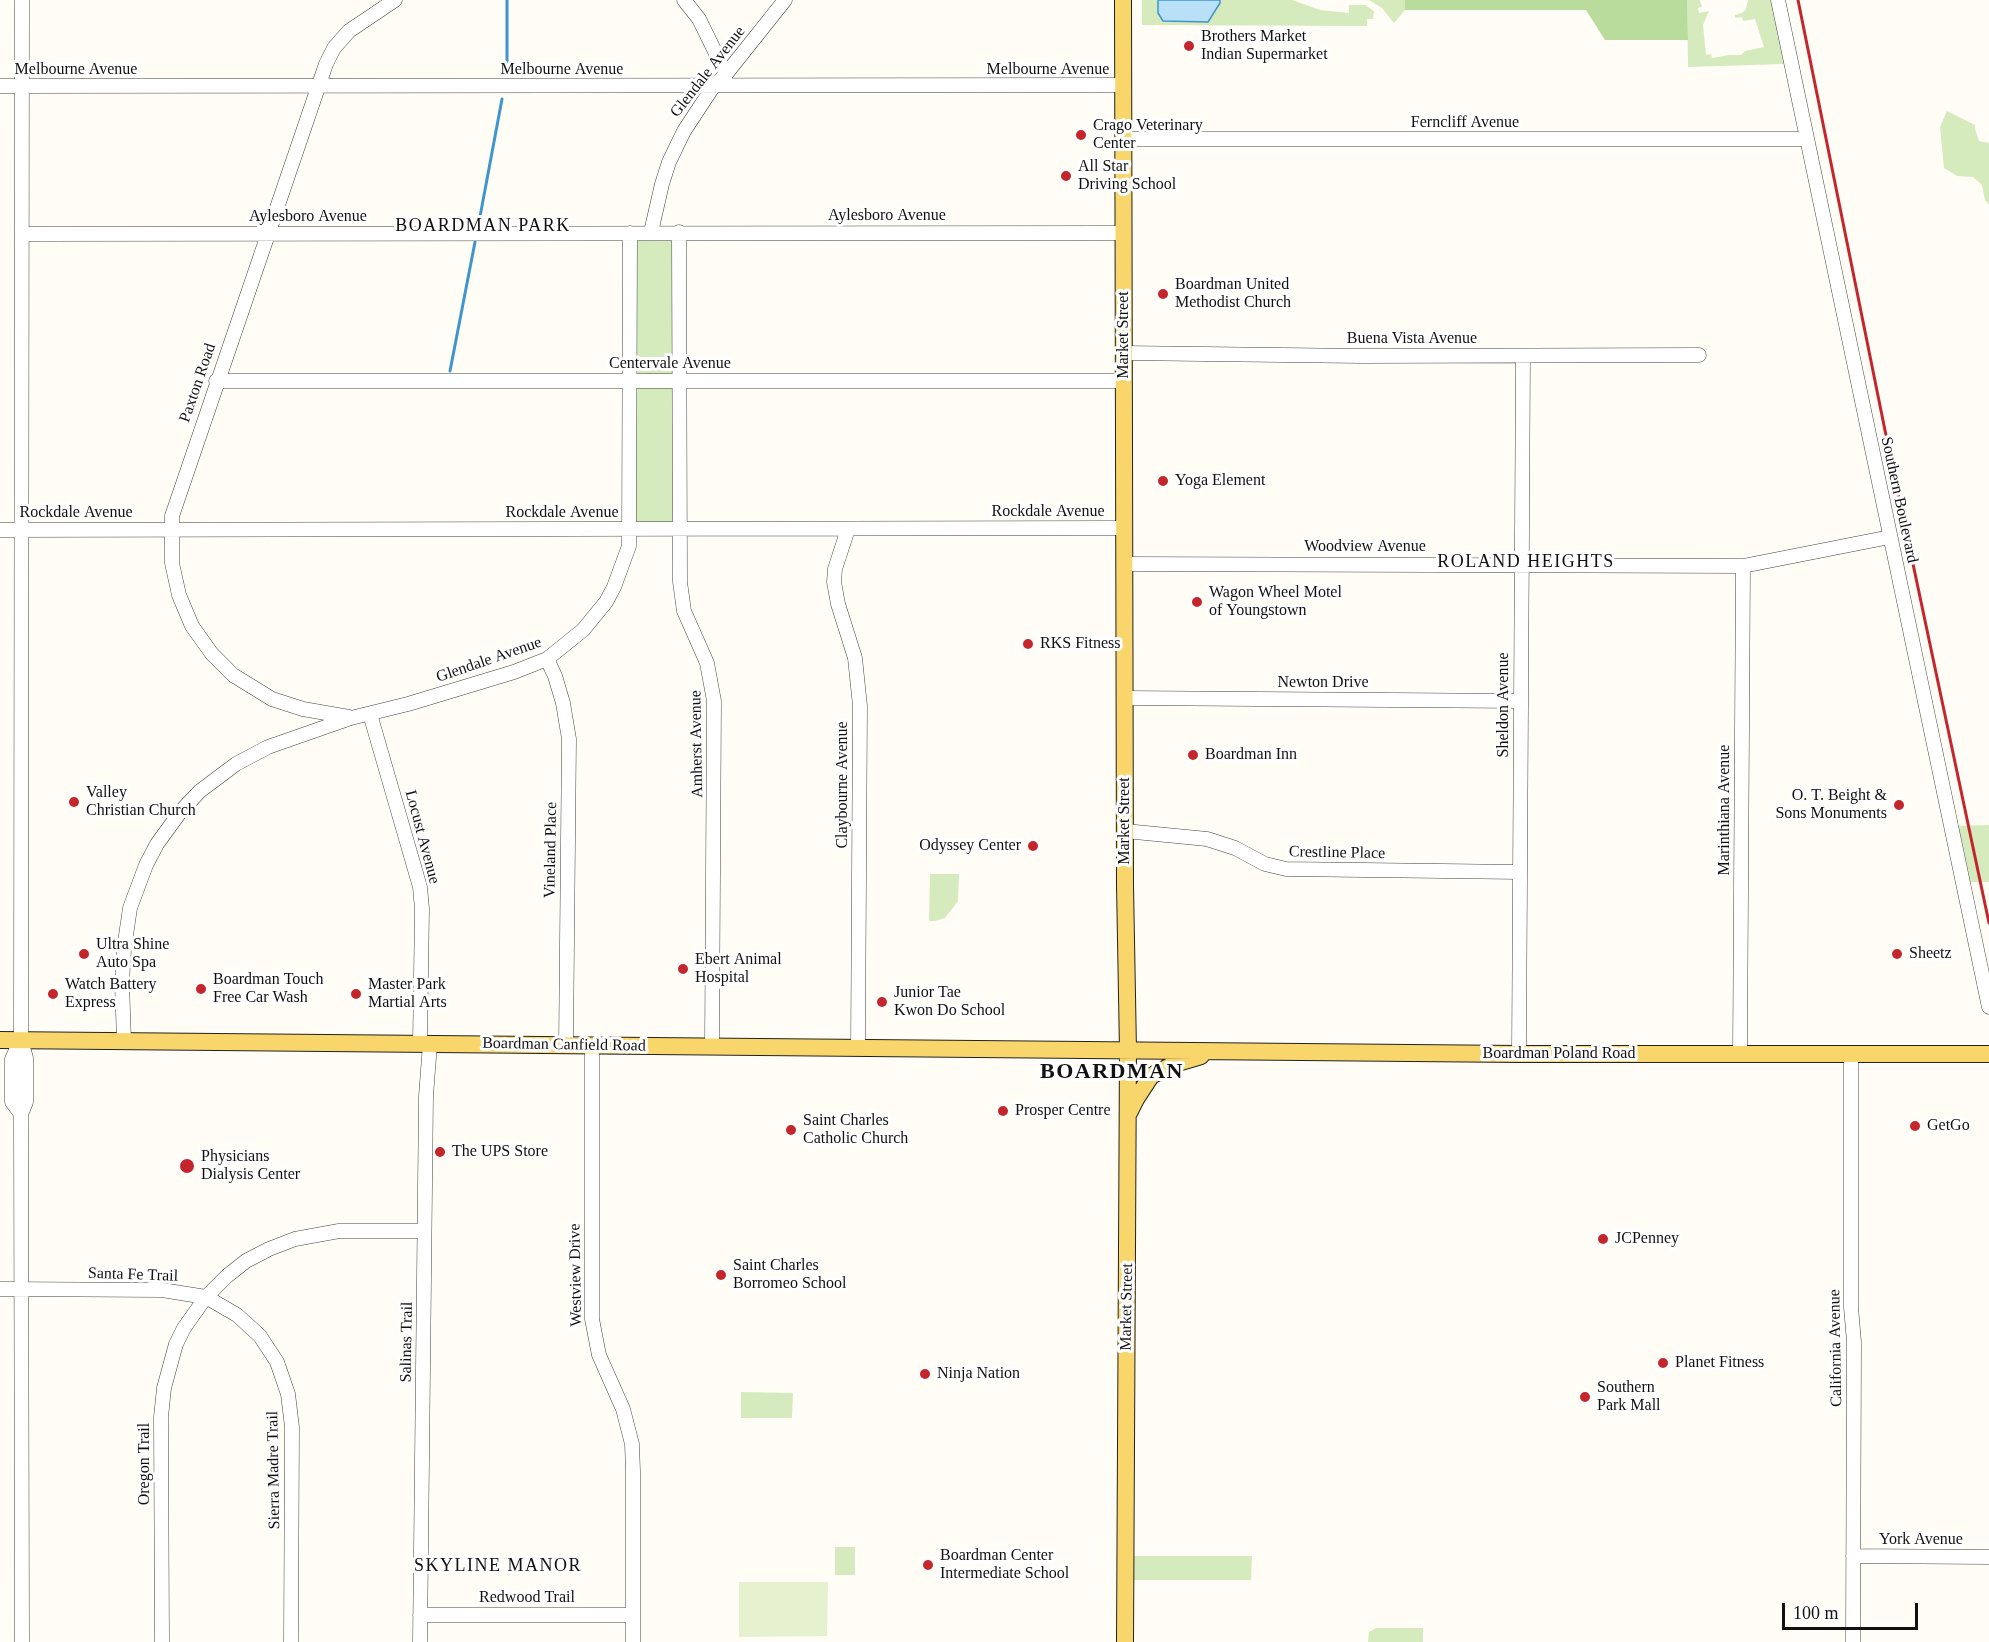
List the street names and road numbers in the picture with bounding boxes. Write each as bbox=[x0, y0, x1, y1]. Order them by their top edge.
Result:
street label: Glendale Avenue bbox=[666, 23, 750, 121]
street label: Melbourne Avenue bbox=[15, 60, 137, 80]
street label: Melbourne Avenue bbox=[501, 60, 623, 80]
street label: Melbourne Avenue bbox=[987, 60, 1109, 80]
street label: Ferncliff Avenue bbox=[1411, 113, 1519, 133]
street label: Aylesboro Avenue bbox=[828, 206, 946, 226]
street label: Aylesboro Avenue bbox=[249, 207, 367, 227]
street label: Market Street bbox=[1114, 291, 1134, 379]
street label: Buena Vista Avenue bbox=[1347, 329, 1477, 349]
street label: Paxton Road bbox=[176, 341, 220, 425]
street label: Centervale Avenue bbox=[609, 354, 731, 374]
street label: Southern Boulevard bbox=[1876, 435, 1922, 565]
street label: Rockdale Avenue bbox=[992, 502, 1104, 522]
street label: Rockdale Avenue bbox=[20, 503, 132, 523]
street label: Rockdale Avenue bbox=[506, 503, 618, 523]
street label: Woodview Avenue bbox=[1304, 537, 1426, 557]
street label: Glendale Avenue bbox=[434, 633, 544, 687]
street label: Sheldon Avenue bbox=[1494, 652, 1514, 758]
street label: Newton Drive bbox=[1277, 673, 1369, 693]
street label: Amherst Avenue bbox=[686, 690, 708, 798]
street label: Claybourne Avenue bbox=[833, 721, 853, 849]
street label: Marinthiana Avenue bbox=[1715, 745, 1735, 875]
street label: Market Street bbox=[1115, 777, 1135, 865]
street label: Locust Avenue bbox=[400, 788, 444, 886]
street label: Vineland Place bbox=[541, 802, 561, 898]
street label: Crestline Place bbox=[1289, 843, 1385, 863]
street label: Boardman Canfield Road bbox=[482, 1034, 646, 1056]
street label: Boardman Poland Road bbox=[1483, 1044, 1635, 1064]
street label: Westview Drive bbox=[566, 1223, 586, 1327]
street label: Market Street bbox=[1117, 1263, 1137, 1351]
street label: Santa Fe Trail bbox=[88, 1264, 178, 1286]
street label: California Avenue bbox=[1825, 1289, 1847, 1407]
street label: Salinas Trail bbox=[397, 1301, 417, 1383]
street label: Sierra Madre Trail bbox=[263, 1411, 285, 1529]
street label: Oregon Trail bbox=[135, 1423, 155, 1505]
street label: York Avenue bbox=[1879, 1530, 1963, 1550]
street label: Redwood Trail bbox=[479, 1588, 575, 1608]

